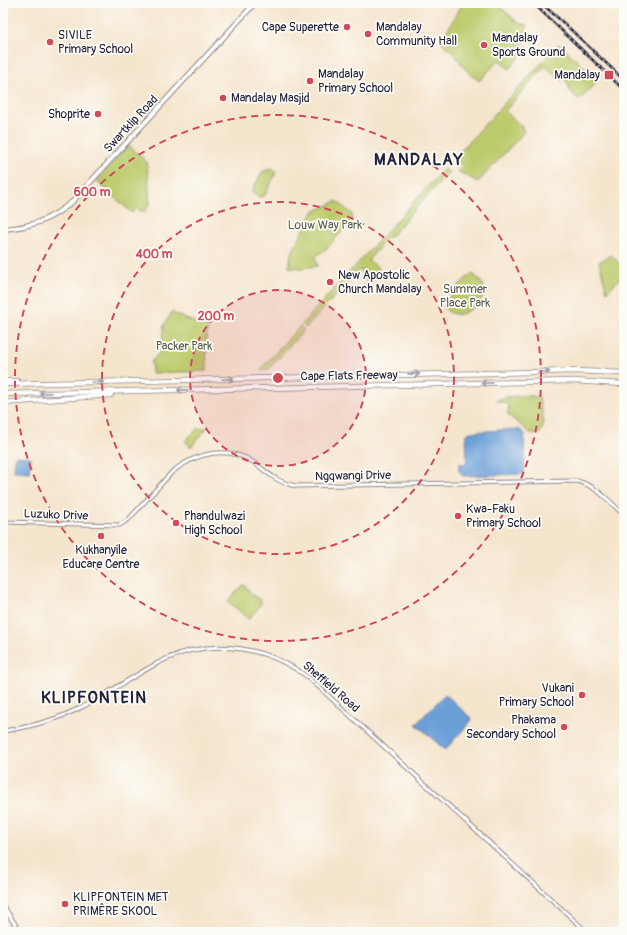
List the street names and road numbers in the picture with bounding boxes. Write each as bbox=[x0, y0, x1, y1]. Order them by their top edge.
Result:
street label: Swartklip Road bbox=[101, 92, 161, 156]
street label: Cape Flats Freeway bbox=[300, 368, 398, 384]
street label: Ngqwangi Drive bbox=[315, 468, 391, 484]
street label: Luzuko Drive bbox=[23, 506, 89, 524]
street label: Sheffield Road bbox=[299, 658, 363, 716]

